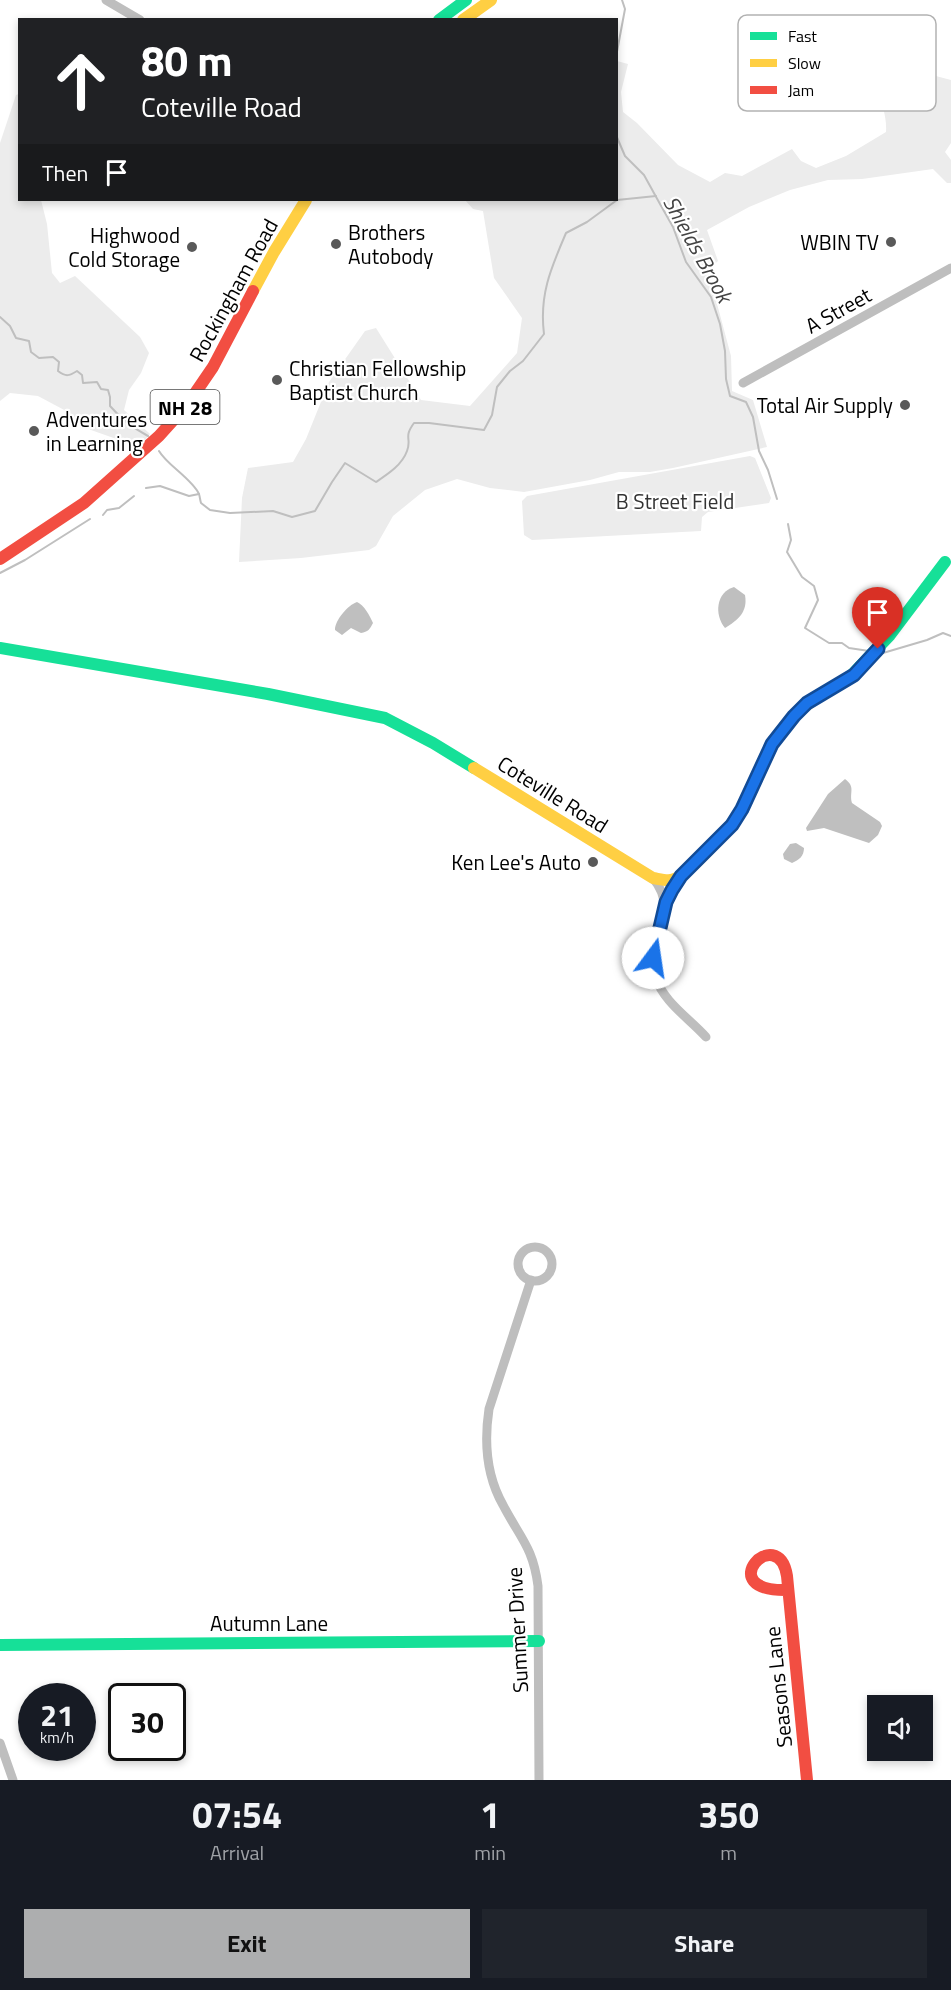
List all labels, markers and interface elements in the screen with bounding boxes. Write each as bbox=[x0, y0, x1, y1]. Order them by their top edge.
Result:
legend bbox=[738, 15, 936, 111]
text: Fast bbox=[788, 24, 817, 48]
text: 80 m bbox=[141, 28, 233, 92]
icon: ahead bbox=[42, 42, 120, 120]
text: Slow bbox=[788, 51, 821, 75]
text: Jam bbox=[788, 78, 814, 102]
text: Coteville Road bbox=[141, 86, 302, 127]
text: Then bbox=[42, 156, 88, 190]
icon: arrive bbox=[100, 156, 133, 189]
water label: Shields Brook bbox=[655, 189, 742, 311]
street label: Rockingham Road bbox=[180, 213, 286, 367]
place label: Brothers Autobody bbox=[348, 216, 434, 272]
place label: Highwood Cold Storage bbox=[68, 219, 180, 275]
place label: WBIN TV bbox=[800, 226, 879, 258]
marker: WBIN TV bbox=[884, 235, 898, 249]
marker: Brothers Autobody bbox=[329, 237, 343, 251]
marker: Highwood Cold Storage bbox=[185, 240, 199, 254]
street label: A Street bbox=[799, 278, 877, 341]
place label: Christian Fellowship Baptist Church bbox=[289, 352, 466, 408]
marker: Christian Fellowship Baptist Church bbox=[270, 373, 284, 387]
place label: Total Air Supply bbox=[757, 389, 893, 421]
road number: NH 28 bbox=[150, 390, 219, 424]
marker: Total Air Supply bbox=[898, 398, 912, 412]
place label: Adventures in Learning bbox=[46, 403, 147, 459]
marker: Adventures in Learning bbox=[27, 424, 41, 438]
park label: B Street Field bbox=[616, 485, 734, 517]
pin bbox=[852, 587, 903, 649]
icon: arrive bbox=[861, 596, 894, 629]
street label: Coteville Road bbox=[491, 747, 615, 841]
place label: Ken Lee's Auto bbox=[451, 846, 581, 878]
marker: Ken Lee's Auto bbox=[586, 855, 600, 869]
position arrow bbox=[621, 926, 685, 990]
street label: Summer Drive bbox=[498, 1566, 536, 1694]
street label: Autumn Lane bbox=[210, 1607, 328, 1639]
street label: Seasons Lane bbox=[756, 1625, 800, 1749]
speed limit sign: 30 bbox=[108, 1683, 186, 1761]
text: 21 bbox=[40, 1692, 74, 1738]
map controls bbox=[867, 1695, 933, 1761]
button: sound bbox=[867, 1695, 933, 1761]
text: km/h bbox=[40, 1726, 74, 1749]
text: 07:54 bbox=[192, 1787, 282, 1842]
text: 1 bbox=[480, 1787, 500, 1842]
text: 350 bbox=[698, 1787, 759, 1842]
text: Arrival bbox=[210, 1837, 264, 1868]
text: min bbox=[474, 1837, 506, 1868]
text: m bbox=[720, 1837, 737, 1868]
button: Exit bbox=[24, 1909, 470, 1978]
button: Share bbox=[482, 1909, 927, 1978]

